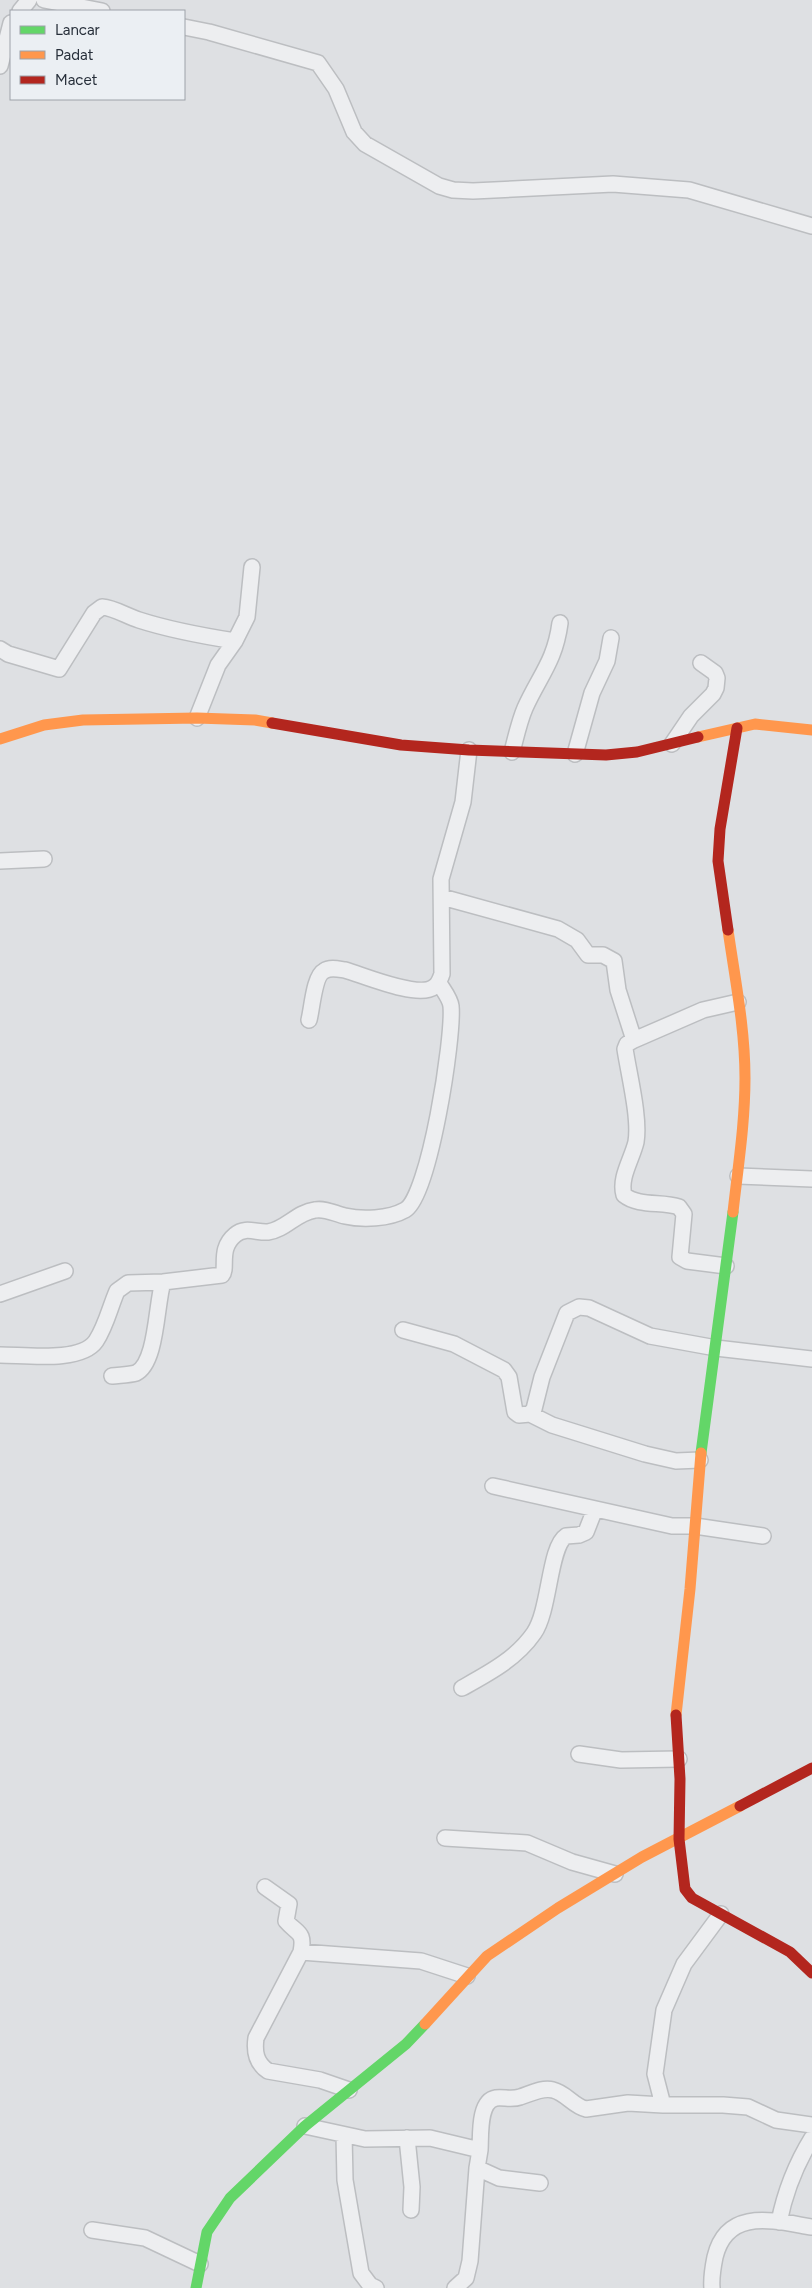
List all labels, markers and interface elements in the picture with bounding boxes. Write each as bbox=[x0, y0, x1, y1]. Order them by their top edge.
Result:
legend bbox=[10, 10, 185, 100]
text: Lancar bbox=[55, 21, 100, 39]
text: Padat bbox=[55, 46, 94, 64]
text: Macet bbox=[55, 71, 98, 89]

